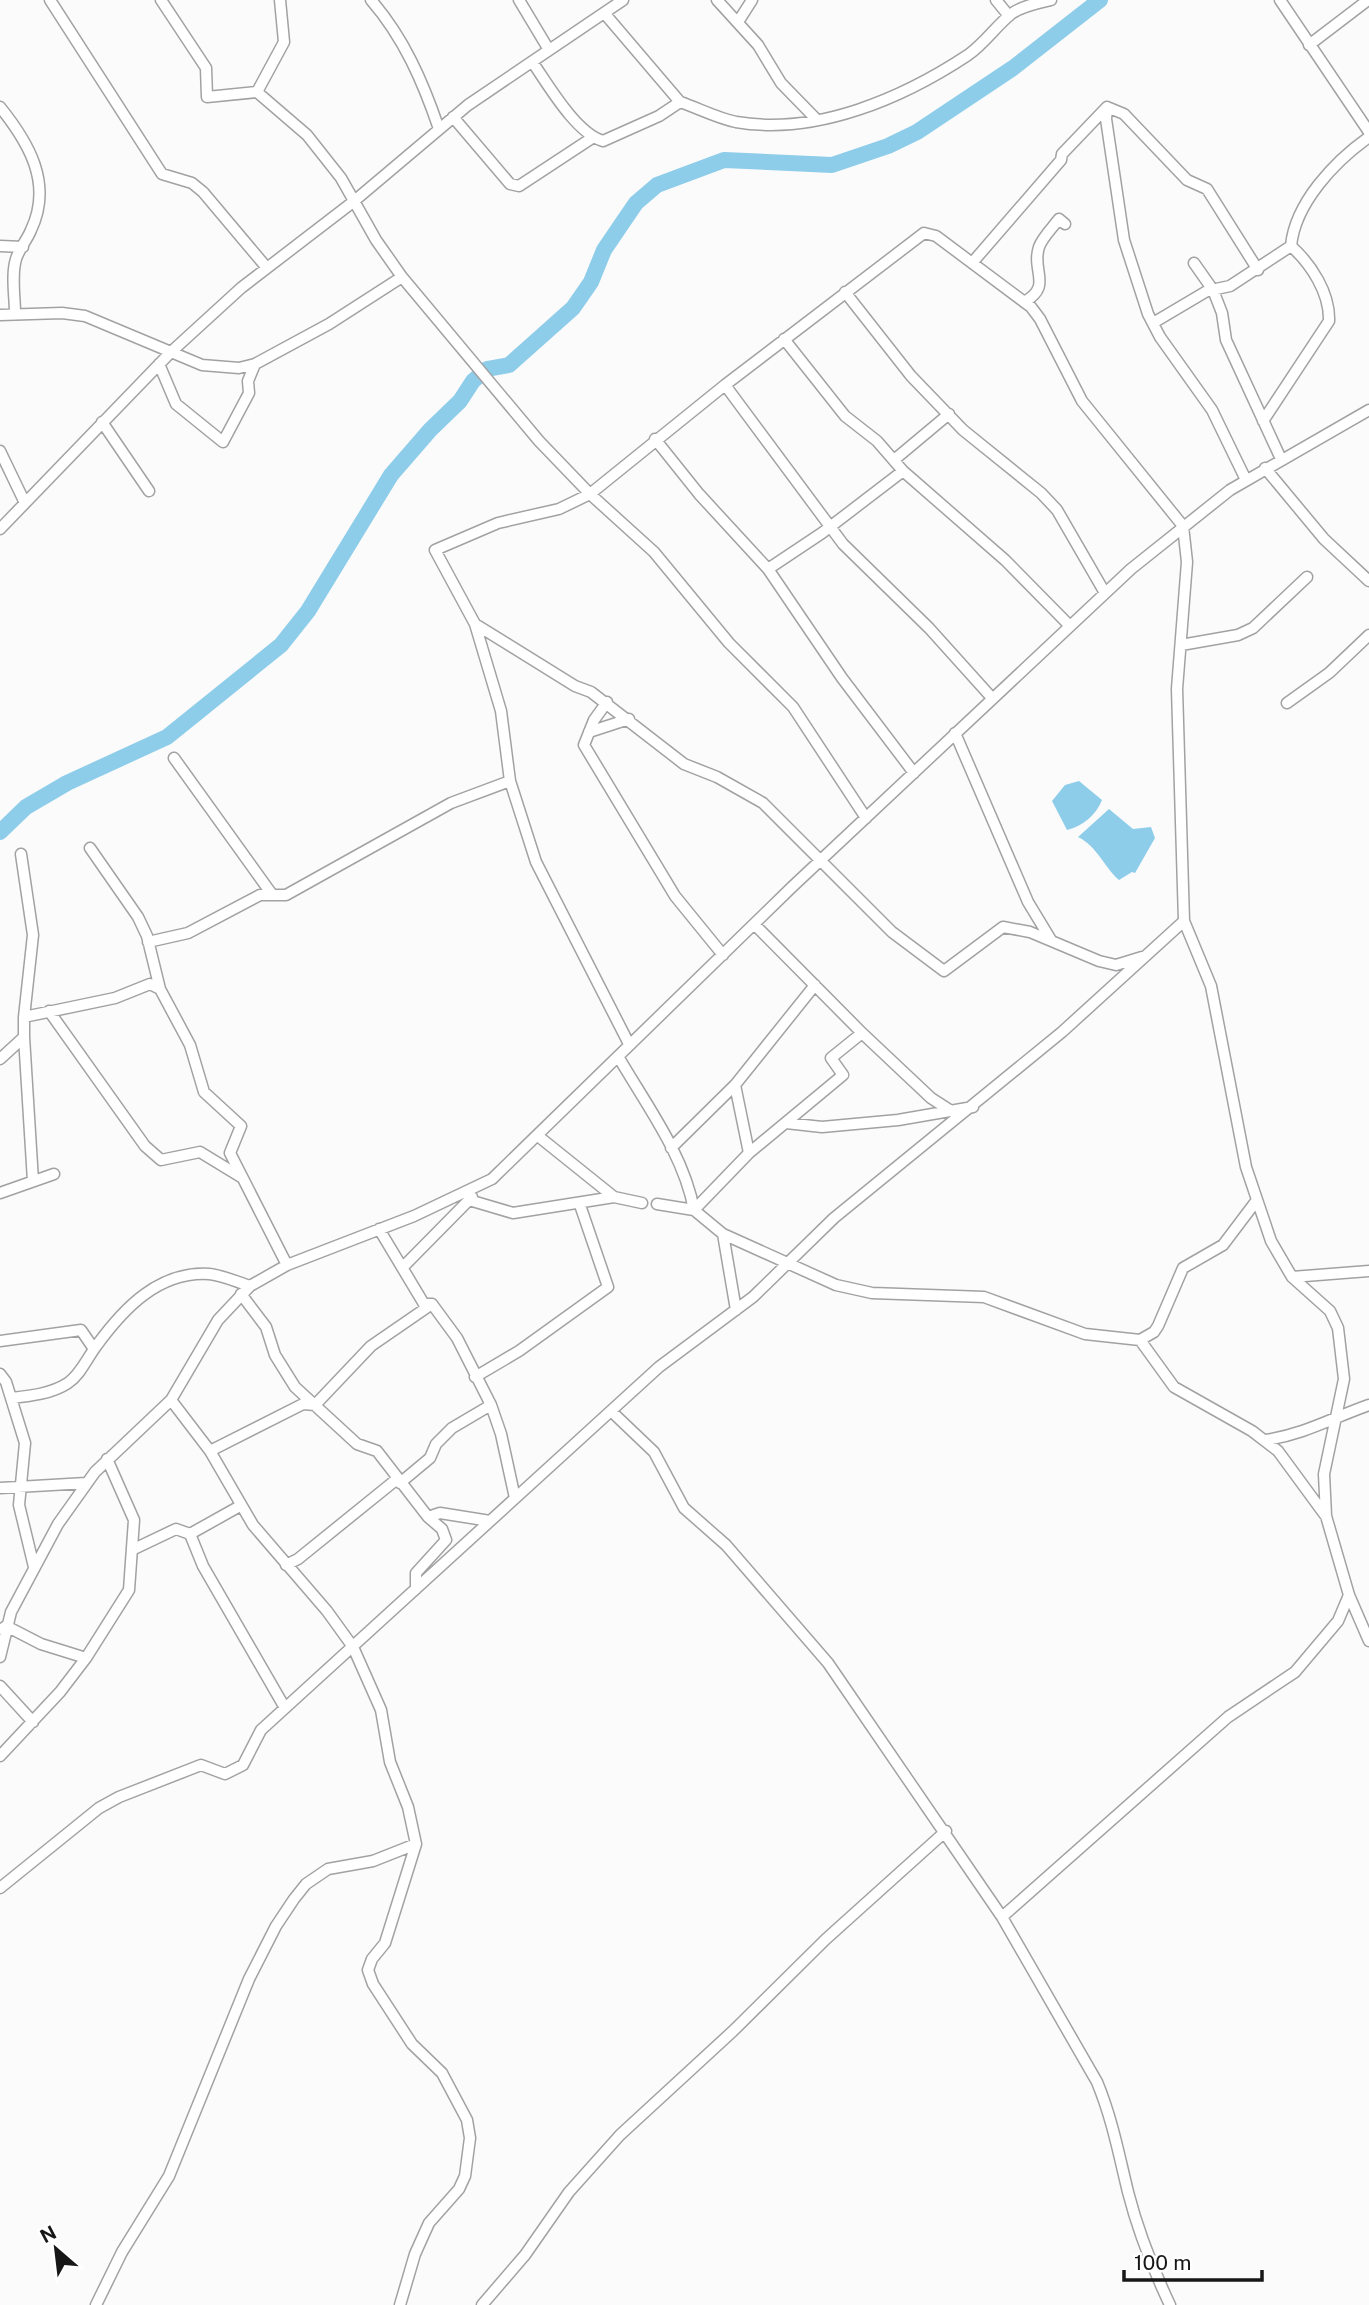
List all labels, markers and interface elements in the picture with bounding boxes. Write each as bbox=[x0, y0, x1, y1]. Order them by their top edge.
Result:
north arrow bbox=[21, 2214, 91, 2284]
text: N bbox=[36, 2221, 60, 2247]
scale bar bbox=[1124, 2238, 1262, 2282]
text: 100 m bbox=[1134, 2250, 1191, 2275]

